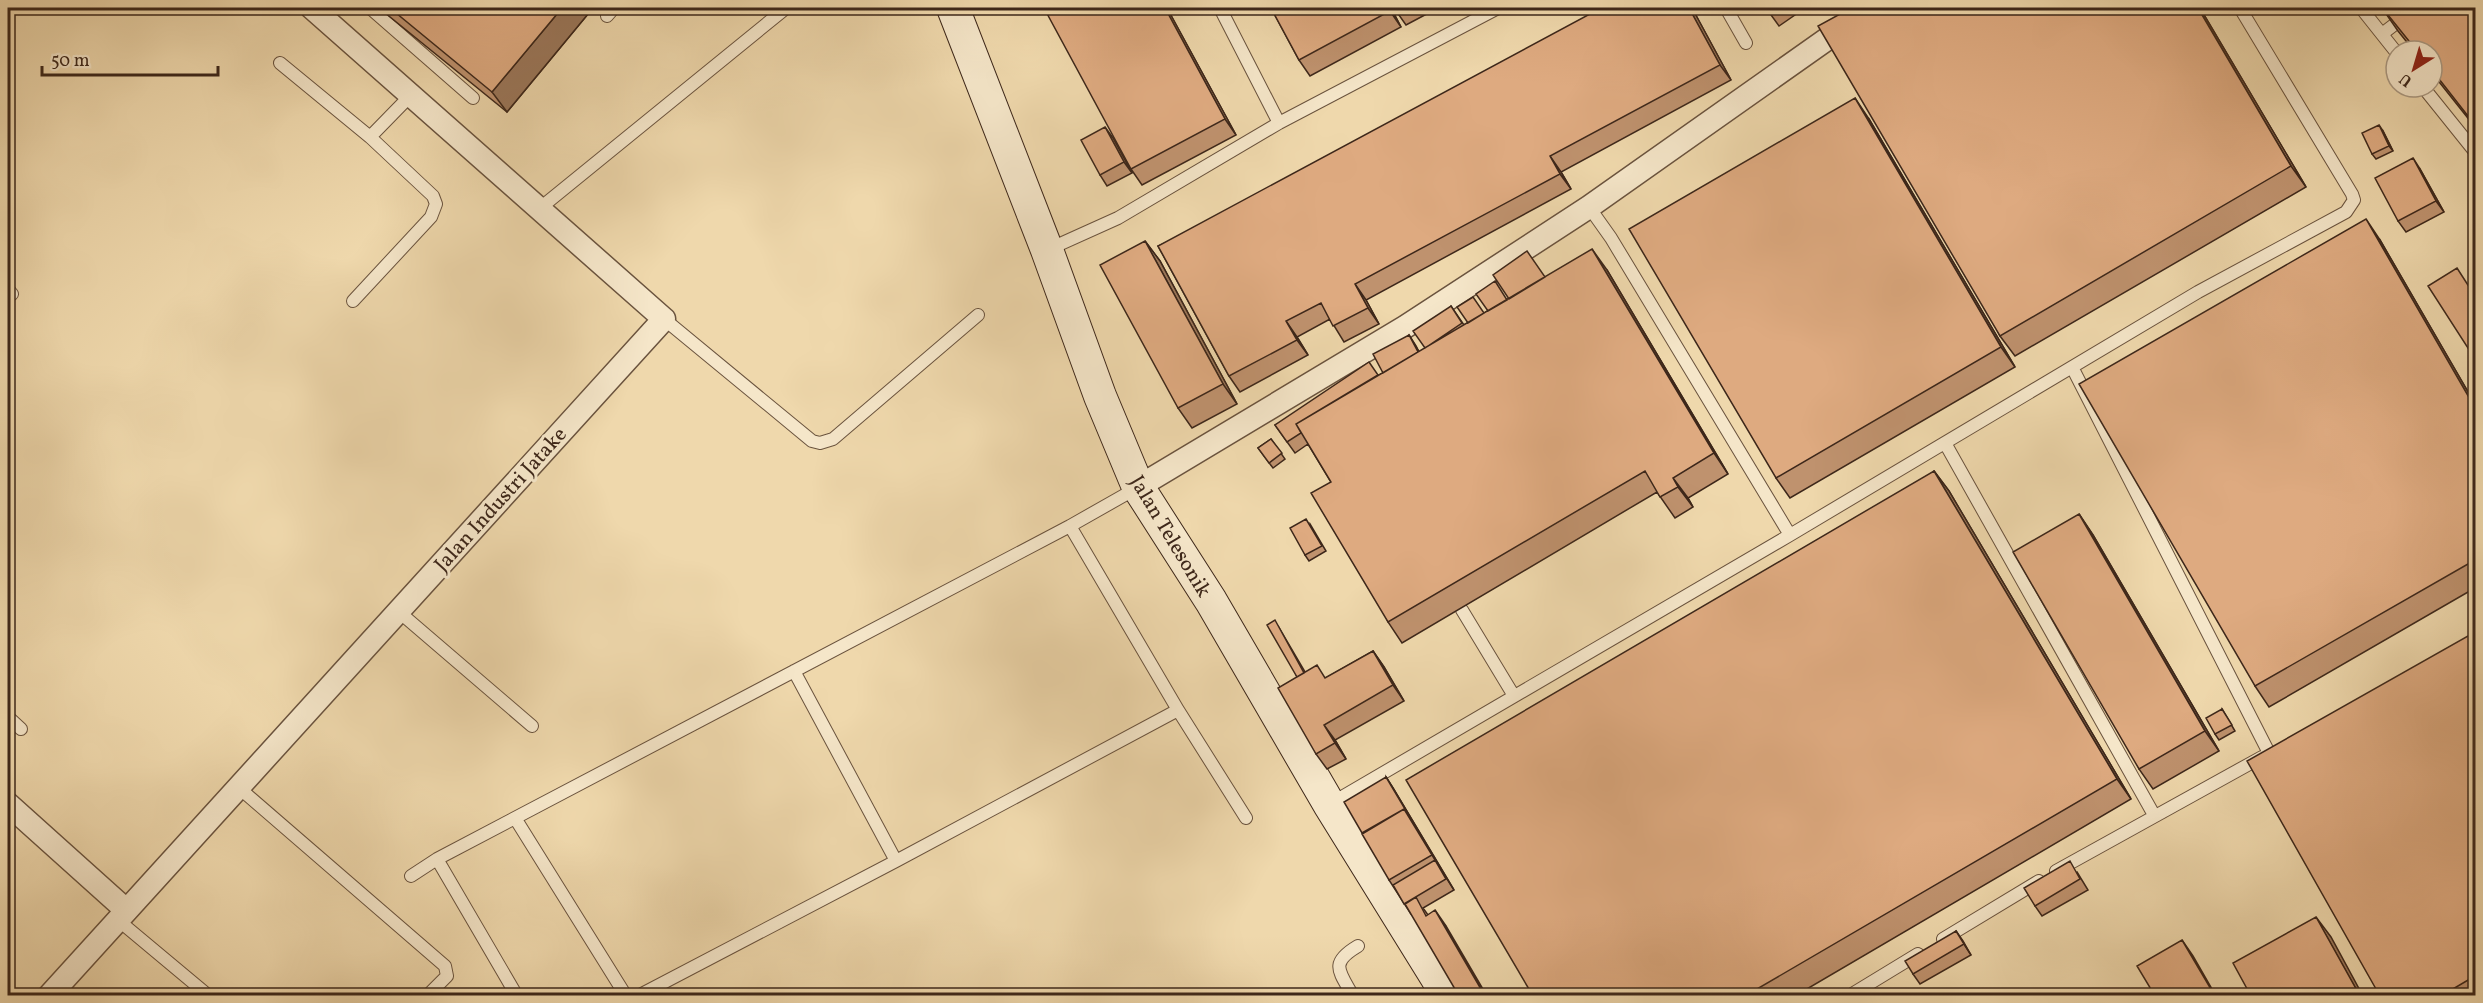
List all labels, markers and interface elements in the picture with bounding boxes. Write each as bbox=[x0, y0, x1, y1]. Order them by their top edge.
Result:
scale bar bbox=[42, 39, 218, 77]
north arrow bbox=[2384, 39, 2444, 99]
text: 50 m bbox=[51, 49, 90, 74]
text: U bbox=[2395, 67, 2417, 91]
street label: Jalan Industri Jatake bbox=[428, 421, 574, 579]
street label: Jalan Telesonik bbox=[1122, 470, 1218, 604]

